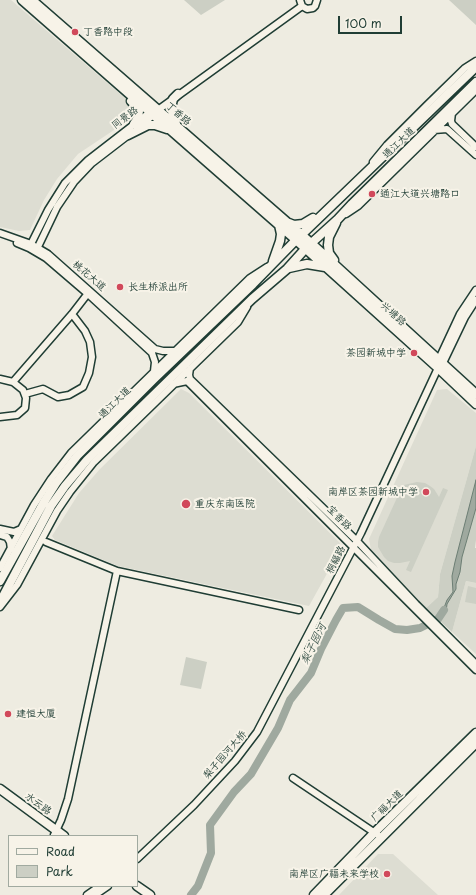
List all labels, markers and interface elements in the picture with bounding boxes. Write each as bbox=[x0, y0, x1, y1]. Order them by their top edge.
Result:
scale bar bbox=[340, 8, 404, 34]
text: 100 m bbox=[345, 14, 382, 32]
place label: 丁香路中段 bbox=[83, 26, 133, 38]
marker: 丁香路中段 bbox=[70, 27, 80, 37]
street label: 丁香路 bbox=[163, 100, 193, 128]
street label: 同景路 bbox=[109, 104, 141, 132]
street label: 通江大道 bbox=[380, 125, 418, 161]
place label: 通江大道兴塘路口 bbox=[380, 188, 460, 200]
marker: 通江大道兴塘路口 bbox=[367, 189, 377, 199]
street label: 桃花大道 bbox=[70, 258, 108, 294]
place label: 长生桥派出所 bbox=[128, 281, 188, 293]
marker: 长生桥派出所 bbox=[115, 282, 125, 292]
street label: 兴塘路 bbox=[378, 300, 408, 328]
place label: 茶园新城中学 bbox=[346, 347, 406, 359]
marker: 茶园新城中学 bbox=[409, 348, 419, 358]
street label: 通江大道 bbox=[97, 385, 133, 421]
place label: 南岸区茶园新城中学 bbox=[328, 486, 418, 498]
marker: 南岸区茶园新城中学 bbox=[421, 487, 431, 497]
marker: 重庆东南医院 bbox=[180, 498, 192, 510]
place label: 重庆东南医院 bbox=[195, 498, 255, 510]
street label: 宝香路 bbox=[324, 503, 354, 533]
street label: 桐福路 bbox=[324, 544, 348, 576]
water label: 梨子园河 bbox=[298, 621, 330, 667]
place label: 建恒大厦 bbox=[16, 708, 56, 720]
marker: 建恒大厦 bbox=[3, 709, 13, 719]
street label: 梨子园河大桥 bbox=[201, 728, 249, 782]
street label: 广福大道 bbox=[368, 788, 406, 824]
street label: 水云路 bbox=[22, 790, 54, 818]
legend bbox=[8, 835, 138, 887]
text: Road bbox=[46, 842, 75, 860]
text: Park bbox=[46, 862, 73, 880]
place label: 南岸区广福未来学校 bbox=[289, 868, 379, 880]
marker: 南岸区广福未来学校 bbox=[382, 869, 392, 879]

